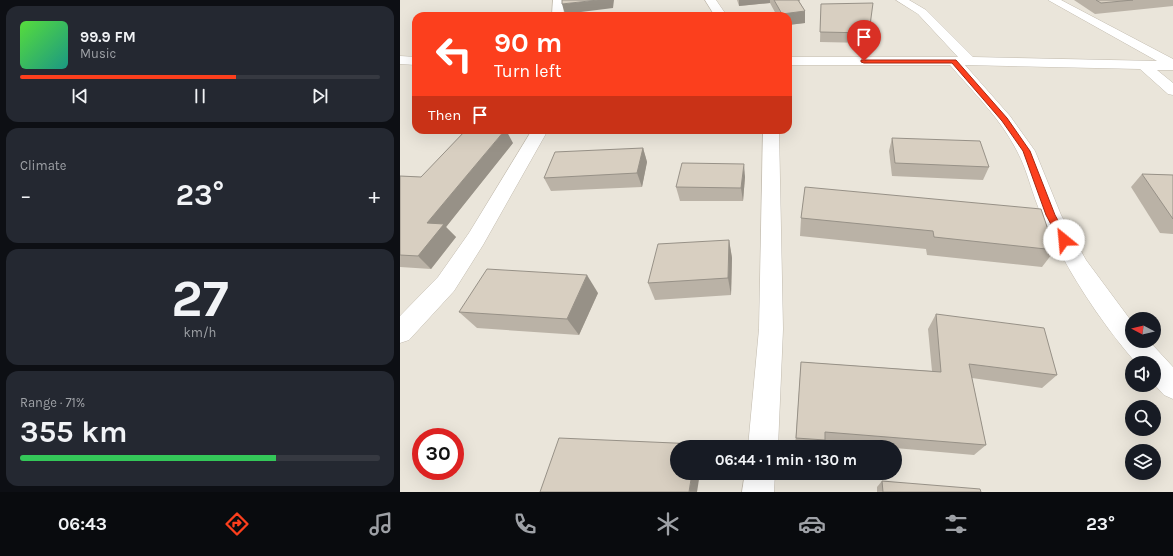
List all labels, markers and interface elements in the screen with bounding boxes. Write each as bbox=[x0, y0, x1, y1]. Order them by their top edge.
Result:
pin bbox=[847, 20, 881, 61]
text: 90 m bbox=[494, 26, 562, 59]
icon: arrive bbox=[853, 26, 875, 48]
text: 99.9 FM bbox=[80, 28, 136, 46]
icon: left bbox=[428, 28, 480, 80]
text: Music bbox=[80, 46, 116, 61]
text: Turn left bbox=[494, 60, 562, 82]
icon: previous bbox=[69, 85, 91, 107]
icon: pause bbox=[189, 85, 211, 107]
icon: next bbox=[309, 85, 331, 107]
icon: arrive bbox=[469, 104, 491, 126]
text: Then bbox=[428, 106, 461, 124]
text: Climate bbox=[20, 158, 66, 173]
text: 23° bbox=[176, 177, 224, 213]
text: − bbox=[20, 183, 32, 209]
text: + bbox=[368, 183, 380, 209]
position arrow bbox=[1043, 219, 1085, 261]
text: 27 bbox=[171, 268, 229, 329]
north arrow bbox=[1125, 312, 1161, 348]
map controls bbox=[1125, 312, 1161, 480]
text: km/h bbox=[184, 325, 216, 340]
button: sound bbox=[1125, 356, 1161, 392]
text: Range · 71% bbox=[20, 395, 85, 410]
button: search bbox=[1125, 400, 1161, 436]
text: 355 km bbox=[20, 414, 127, 450]
speed limit sign: 30 bbox=[412, 428, 464, 480]
button: layers bbox=[1125, 444, 1161, 480]
text: 06:44 · 1 min · 130 m bbox=[715, 451, 857, 469]
icon: directions bbox=[223, 510, 251, 538]
icon: music bbox=[367, 510, 395, 538]
icon: phone bbox=[511, 510, 539, 538]
icon: climate bbox=[654, 510, 682, 538]
icon: car bbox=[798, 510, 826, 538]
icon: filters bbox=[942, 510, 970, 538]
text: 06:43 bbox=[58, 513, 107, 535]
text: 23° bbox=[1086, 513, 1115, 535]

